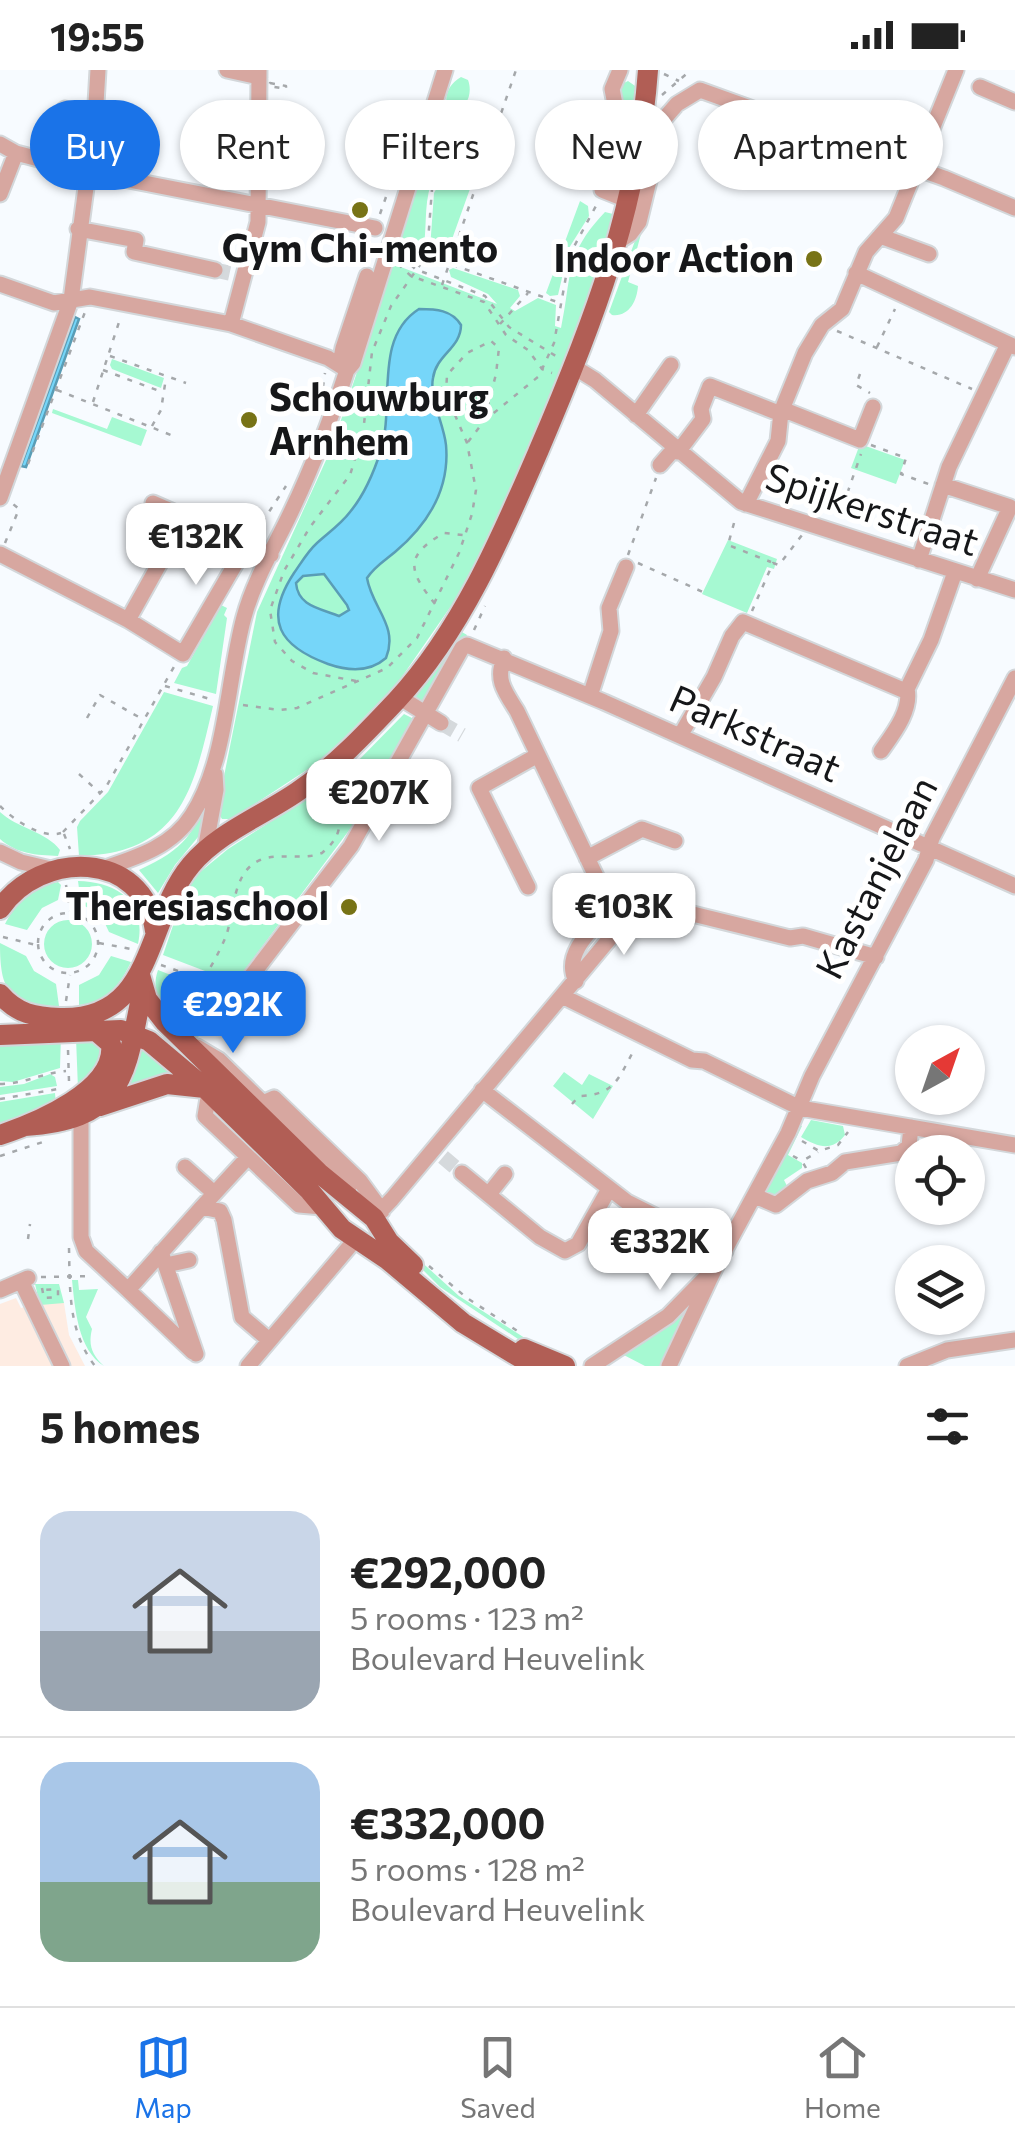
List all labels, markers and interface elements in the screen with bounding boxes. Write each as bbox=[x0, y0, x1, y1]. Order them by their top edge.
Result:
text: 19:55 bbox=[50, 12, 145, 59]
chip: Buy bbox=[30, 100, 160, 190]
chip: Rent bbox=[180, 100, 325, 190]
chip: Filters bbox=[345, 100, 515, 190]
chip: New bbox=[535, 100, 678, 190]
chip: Apartment bbox=[698, 100, 943, 190]
marker: Gym Chi-mento bbox=[349, 199, 371, 221]
place label: Gym Chi-mento bbox=[222, 223, 498, 270]
place label: Indoor Action bbox=[553, 233, 794, 280]
marker: Indoor Action bbox=[803, 248, 825, 270]
place label: Schouwburg Arnhem bbox=[269, 372, 489, 463]
marker: Schouwburg Arnhem bbox=[238, 409, 260, 431]
street label: Spijkerstraat bbox=[760, 451, 985, 564]
pin: €132K bbox=[126, 503, 266, 588]
text: €132K bbox=[148, 515, 244, 555]
street label: Parkstraat bbox=[663, 673, 849, 790]
pin: €207K bbox=[309, 759, 449, 844]
street label: Kastanjelaan bbox=[804, 768, 946, 986]
text: €207K bbox=[328, 771, 430, 811]
pin: €103K bbox=[554, 873, 694, 958]
place label: Theresiaschool bbox=[65, 881, 329, 928]
text: €103K bbox=[574, 885, 674, 925]
marker: Theresiaschool bbox=[338, 896, 360, 918]
pin: €292K bbox=[163, 971, 303, 1056]
text: €292K bbox=[183, 983, 283, 1023]
north arrow bbox=[895, 1025, 985, 1115]
map controls bbox=[895, 1025, 985, 1335]
button: locate bbox=[895, 1135, 985, 1225]
pin: €332K bbox=[590, 1208, 730, 1293]
text: €332K bbox=[610, 1220, 710, 1260]
button: layers bbox=[895, 1245, 985, 1335]
icon: filters bbox=[920, 1399, 975, 1454]
text: 5 homes bbox=[40, 1400, 200, 1452]
text: €292,000 bbox=[350, 1545, 546, 1597]
icon: home bbox=[120, 1551, 240, 1671]
text: 5 rooms · 123 m² bbox=[350, 1597, 584, 1637]
text: Boulevard Heuvelink bbox=[350, 1637, 645, 1677]
text: €332,000 bbox=[350, 1796, 546, 1848]
icon: home bbox=[120, 1802, 240, 1922]
text: 5 rooms · 128 m² bbox=[350, 1848, 585, 1888]
text: Boulevard Heuvelink bbox=[350, 1888, 645, 1928]
tab: Map bbox=[134, 2030, 192, 2124]
tab: Saved bbox=[460, 2030, 536, 2124]
tab: Home bbox=[804, 2030, 881, 2124]

